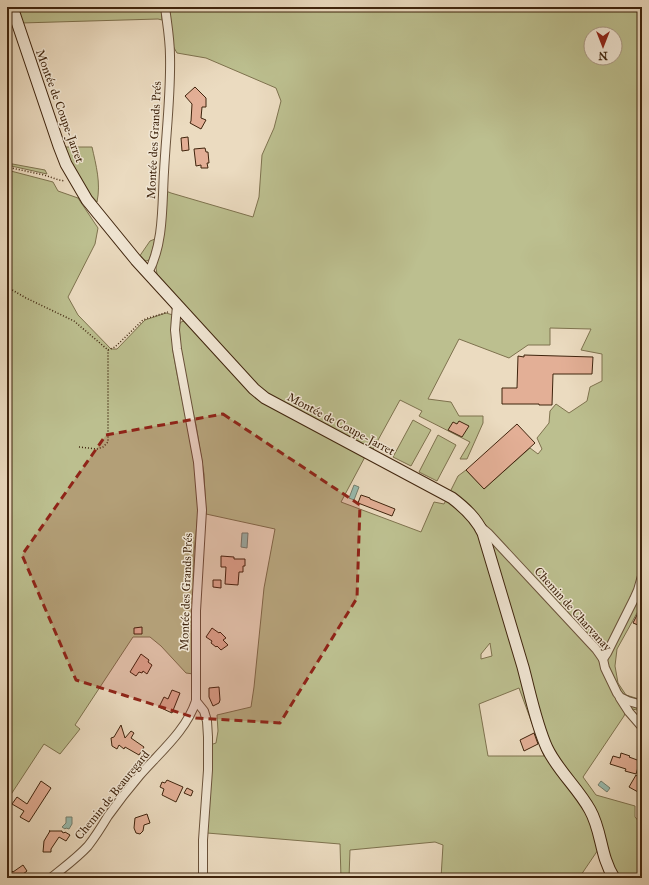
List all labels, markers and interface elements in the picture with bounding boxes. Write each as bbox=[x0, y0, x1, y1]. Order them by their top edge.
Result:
north arrow bbox=[583, 26, 623, 66]
street label: Montée de Coupe-Jarret bbox=[32, 47, 87, 166]
text: N bbox=[598, 49, 608, 62]
street label: Montée des Grands Prés bbox=[144, 81, 164, 199]
street label: Montée de Coupe-Jarret bbox=[284, 390, 398, 460]
street label: Montée des Grands Prés bbox=[177, 533, 195, 651]
street label: Chemin de Charvanay bbox=[532, 564, 615, 654]
street label: Chemin de Beauregard bbox=[72, 748, 153, 843]

